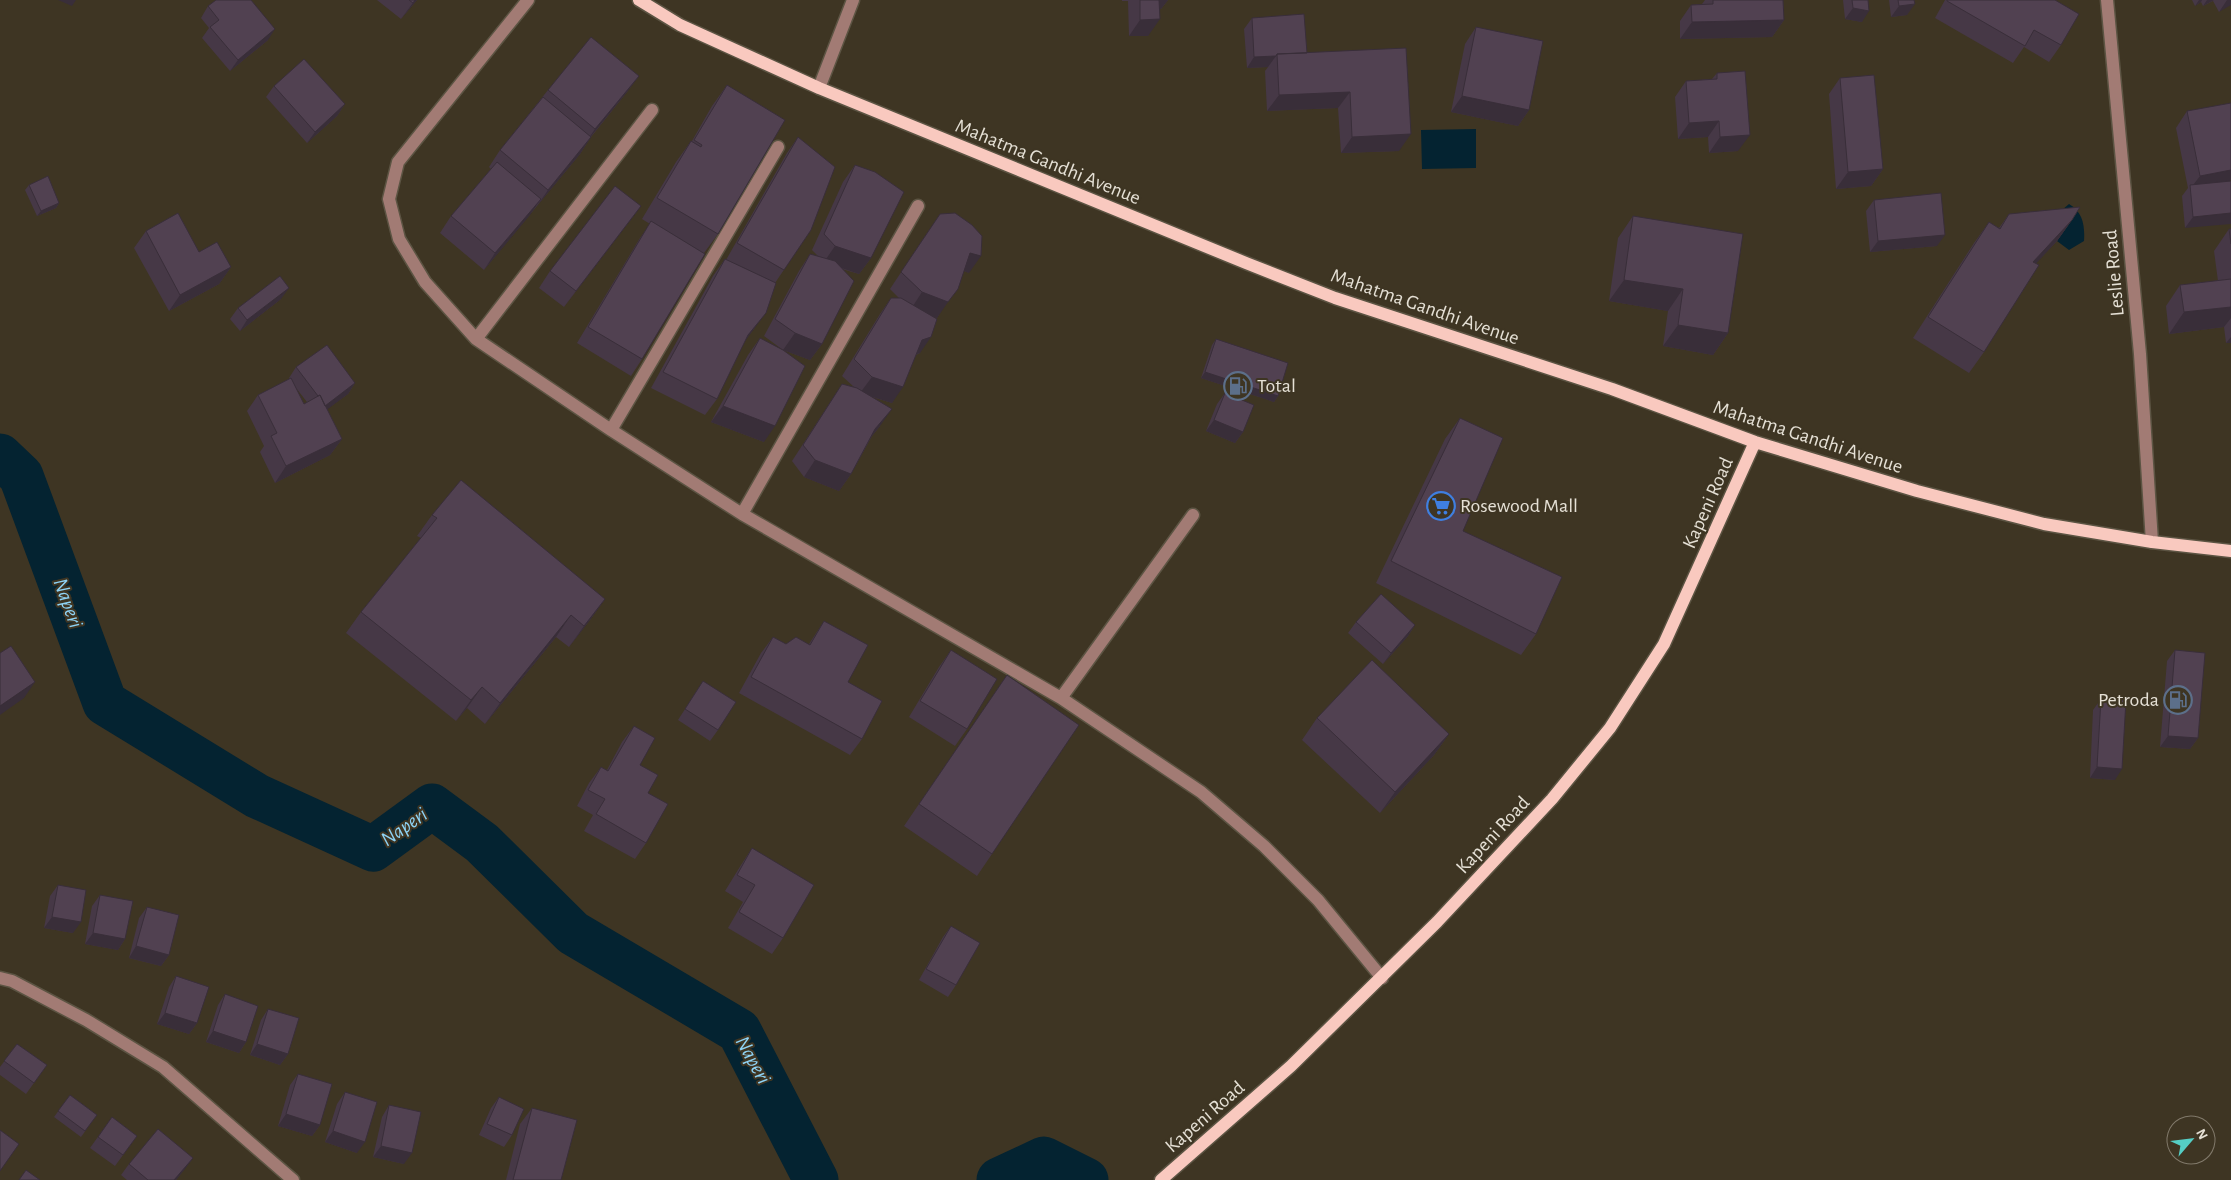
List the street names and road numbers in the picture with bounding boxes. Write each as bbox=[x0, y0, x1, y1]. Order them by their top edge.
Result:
street label: Mahatma Gandhi Avenue bbox=[953, 116, 1143, 208]
street label: Leslie Road bbox=[2100, 229, 2128, 317]
street label: Mahatma Gandhi Avenue bbox=[1328, 265, 1522, 349]
street label: Mahatma Gandhi Avenue bbox=[1711, 397, 1905, 477]
street label: Kapeni Road bbox=[1679, 454, 1737, 552]
street label: Kapeni Road bbox=[1452, 792, 1534, 878]
street label: Kapeni Road bbox=[1162, 1077, 1248, 1157]

